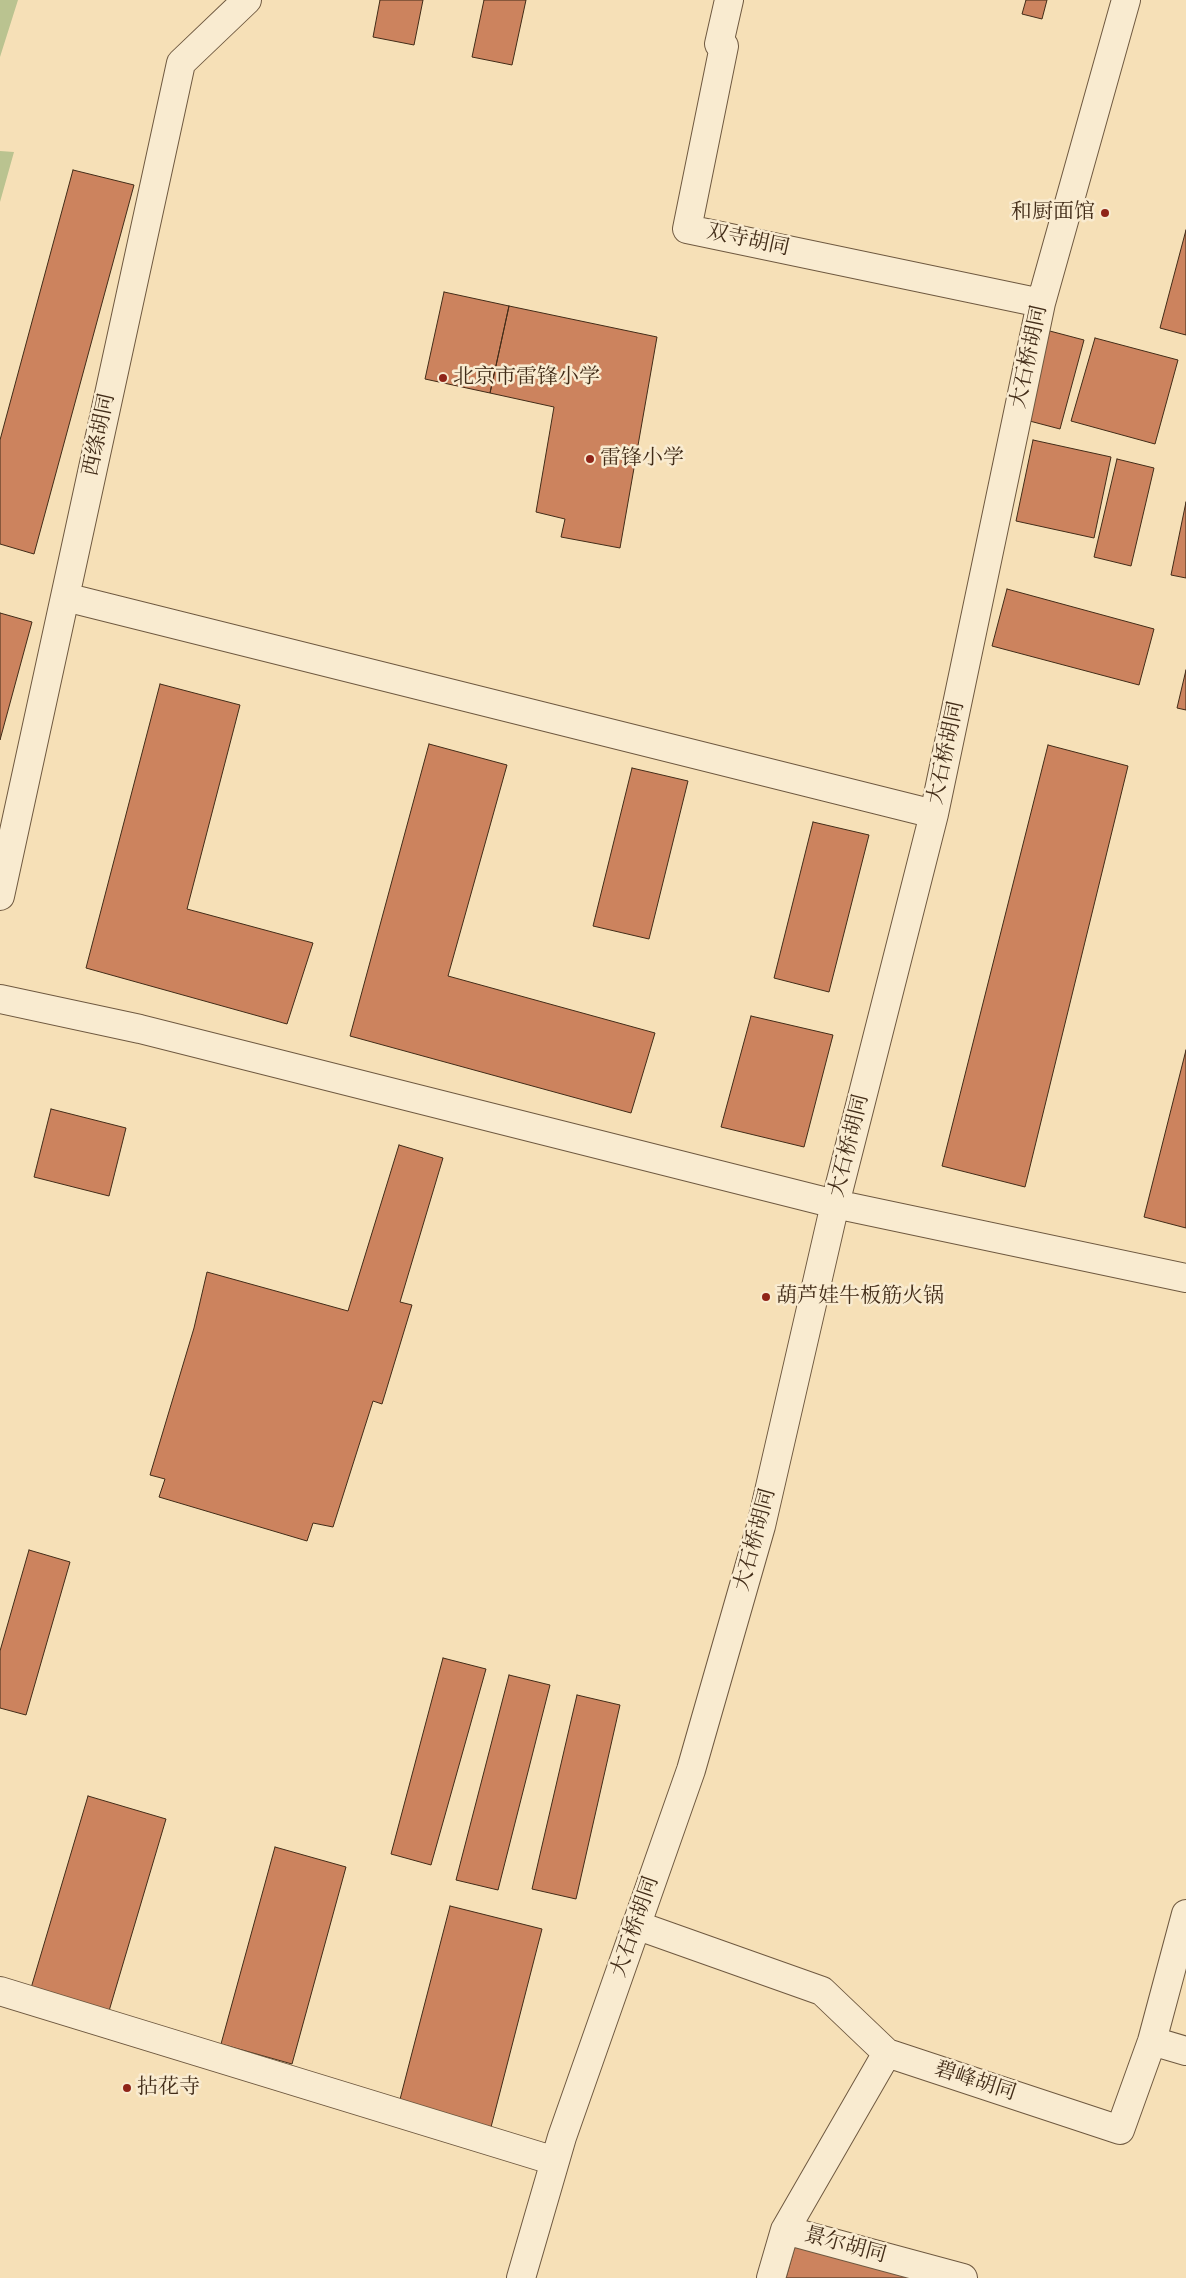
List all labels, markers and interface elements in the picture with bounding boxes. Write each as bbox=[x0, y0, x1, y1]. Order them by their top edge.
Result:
place label: 和厨面馆 bbox=[1011, 200, 1095, 226]
marker: 和厨面馆 bbox=[1099, 207, 1111, 219]
street label: 双寺胡同 bbox=[704, 220, 792, 262]
street label: 大石桥胡同 bbox=[1007, 303, 1053, 411]
place label: 北京市雷锋小学 bbox=[453, 365, 600, 391]
marker: 北京市雷锋小学 bbox=[437, 372, 449, 384]
street label: 西绦胡同 bbox=[79, 391, 121, 479]
place label: 雷锋小学 bbox=[600, 446, 684, 472]
marker: 雷锋小学 bbox=[584, 453, 596, 465]
street label: 大石桥胡同 bbox=[924, 699, 970, 807]
street label: 大石桥胡同 bbox=[825, 1092, 875, 1200]
place label: 葫芦娃牛板筋火锅 bbox=[776, 1284, 944, 1310]
marker: 葫芦娃牛板筋火锅 bbox=[760, 1291, 772, 1303]
street label: 大石桥胡同 bbox=[730, 1486, 782, 1594]
street label: 大石桥胡同 bbox=[607, 1873, 665, 1981]
street label: 碧峰胡同 bbox=[931, 2057, 1019, 2107]
place label: 拈花寺 bbox=[137, 2075, 200, 2101]
marker: 拈花寺 bbox=[121, 2082, 133, 2094]
street label: 景尔胡同 bbox=[801, 2223, 889, 2269]

